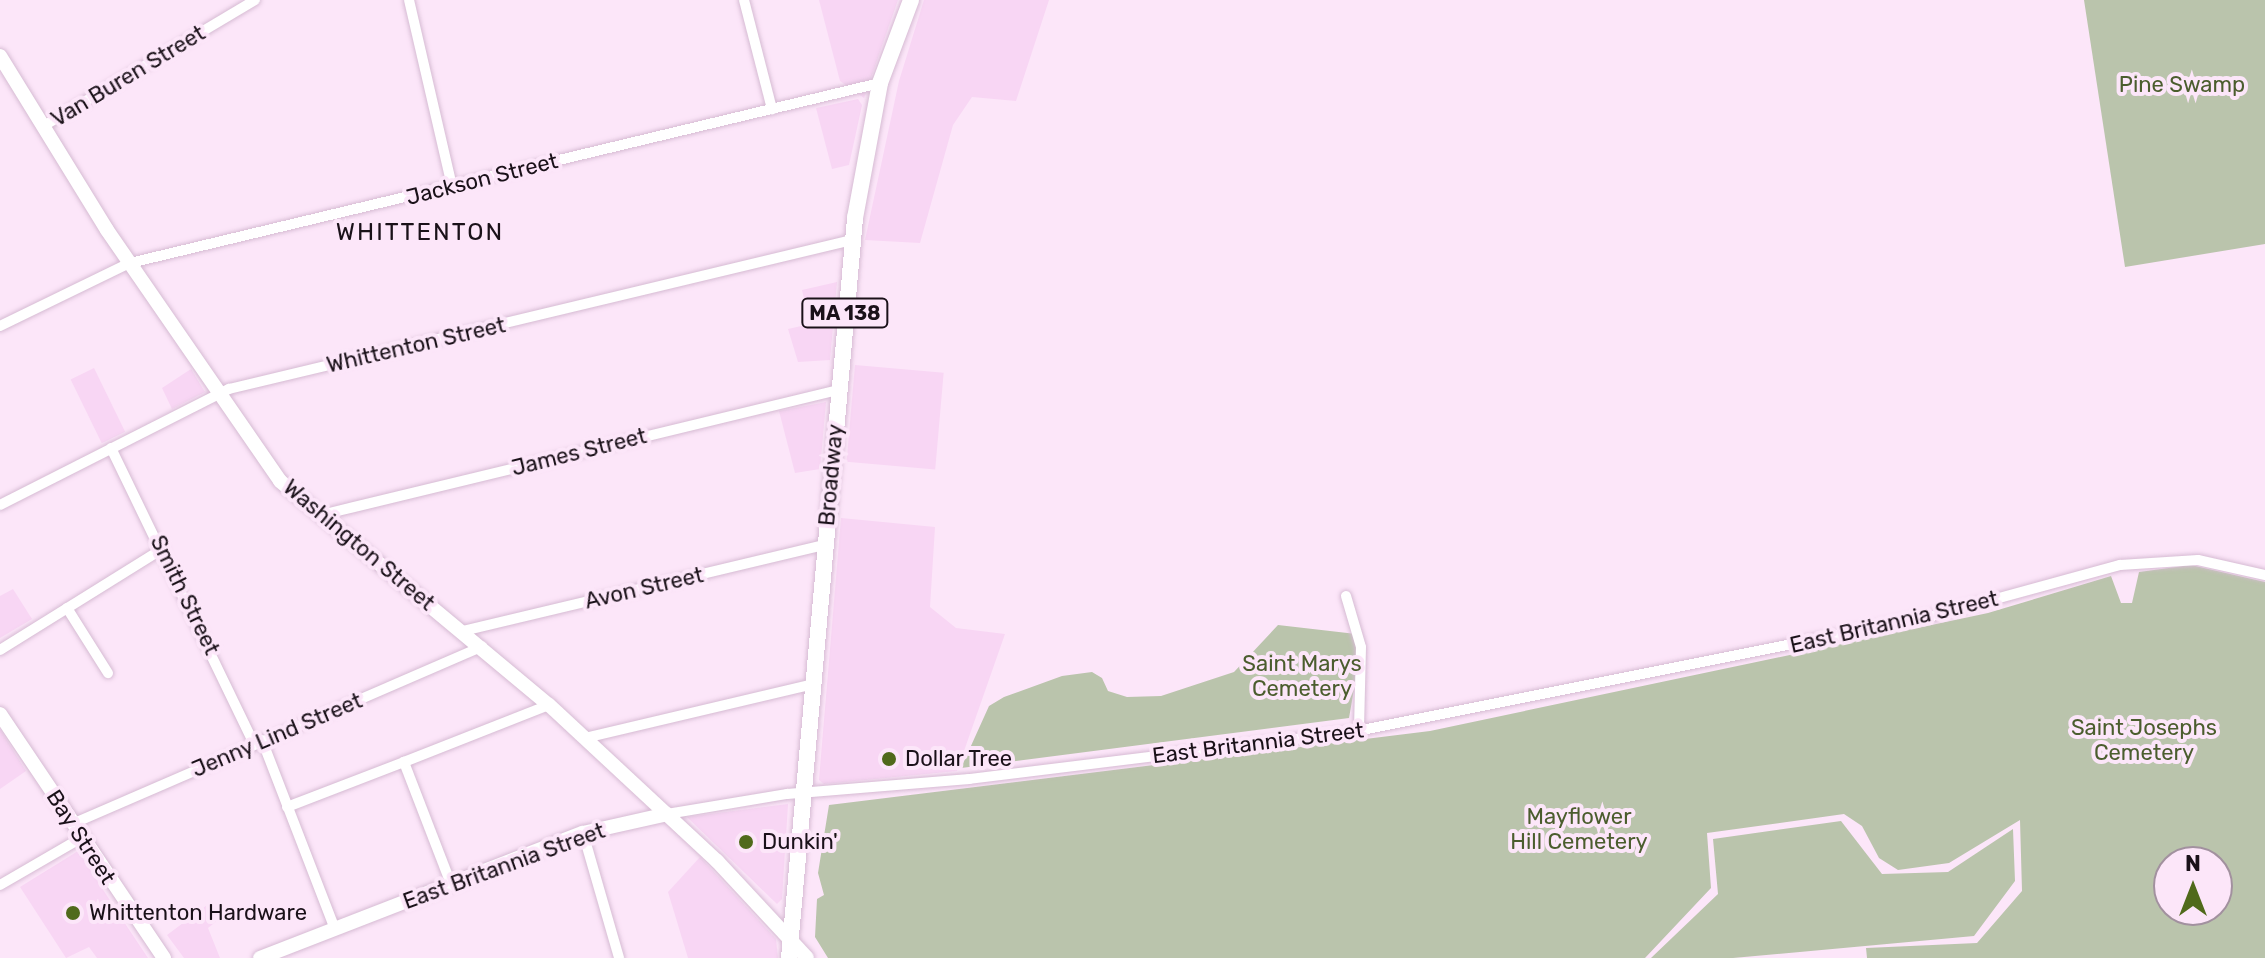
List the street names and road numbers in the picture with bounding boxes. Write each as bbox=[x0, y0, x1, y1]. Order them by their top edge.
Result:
street label: Van Buren Street bbox=[46, 20, 210, 132]
street label: Jackson Street bbox=[403, 147, 561, 211]
road number: MA 138 bbox=[801, 297, 889, 329]
street label: Whittenton Street bbox=[324, 312, 508, 378]
street label: James Street bbox=[509, 422, 649, 482]
street label: Broadway bbox=[813, 423, 849, 527]
street label: Washington Street bbox=[278, 474, 440, 616]
street label: Smith Street bbox=[145, 531, 225, 659]
street label: Avon Street bbox=[582, 562, 706, 614]
street label: East Britannia Street bbox=[1787, 585, 2001, 659]
street label: Jenny Lind Street bbox=[188, 687, 366, 783]
street label: East Britannia Street bbox=[1151, 717, 1365, 769]
street label: Bay Street bbox=[41, 785, 121, 889]
street label: East Britannia Street bbox=[399, 817, 609, 915]

